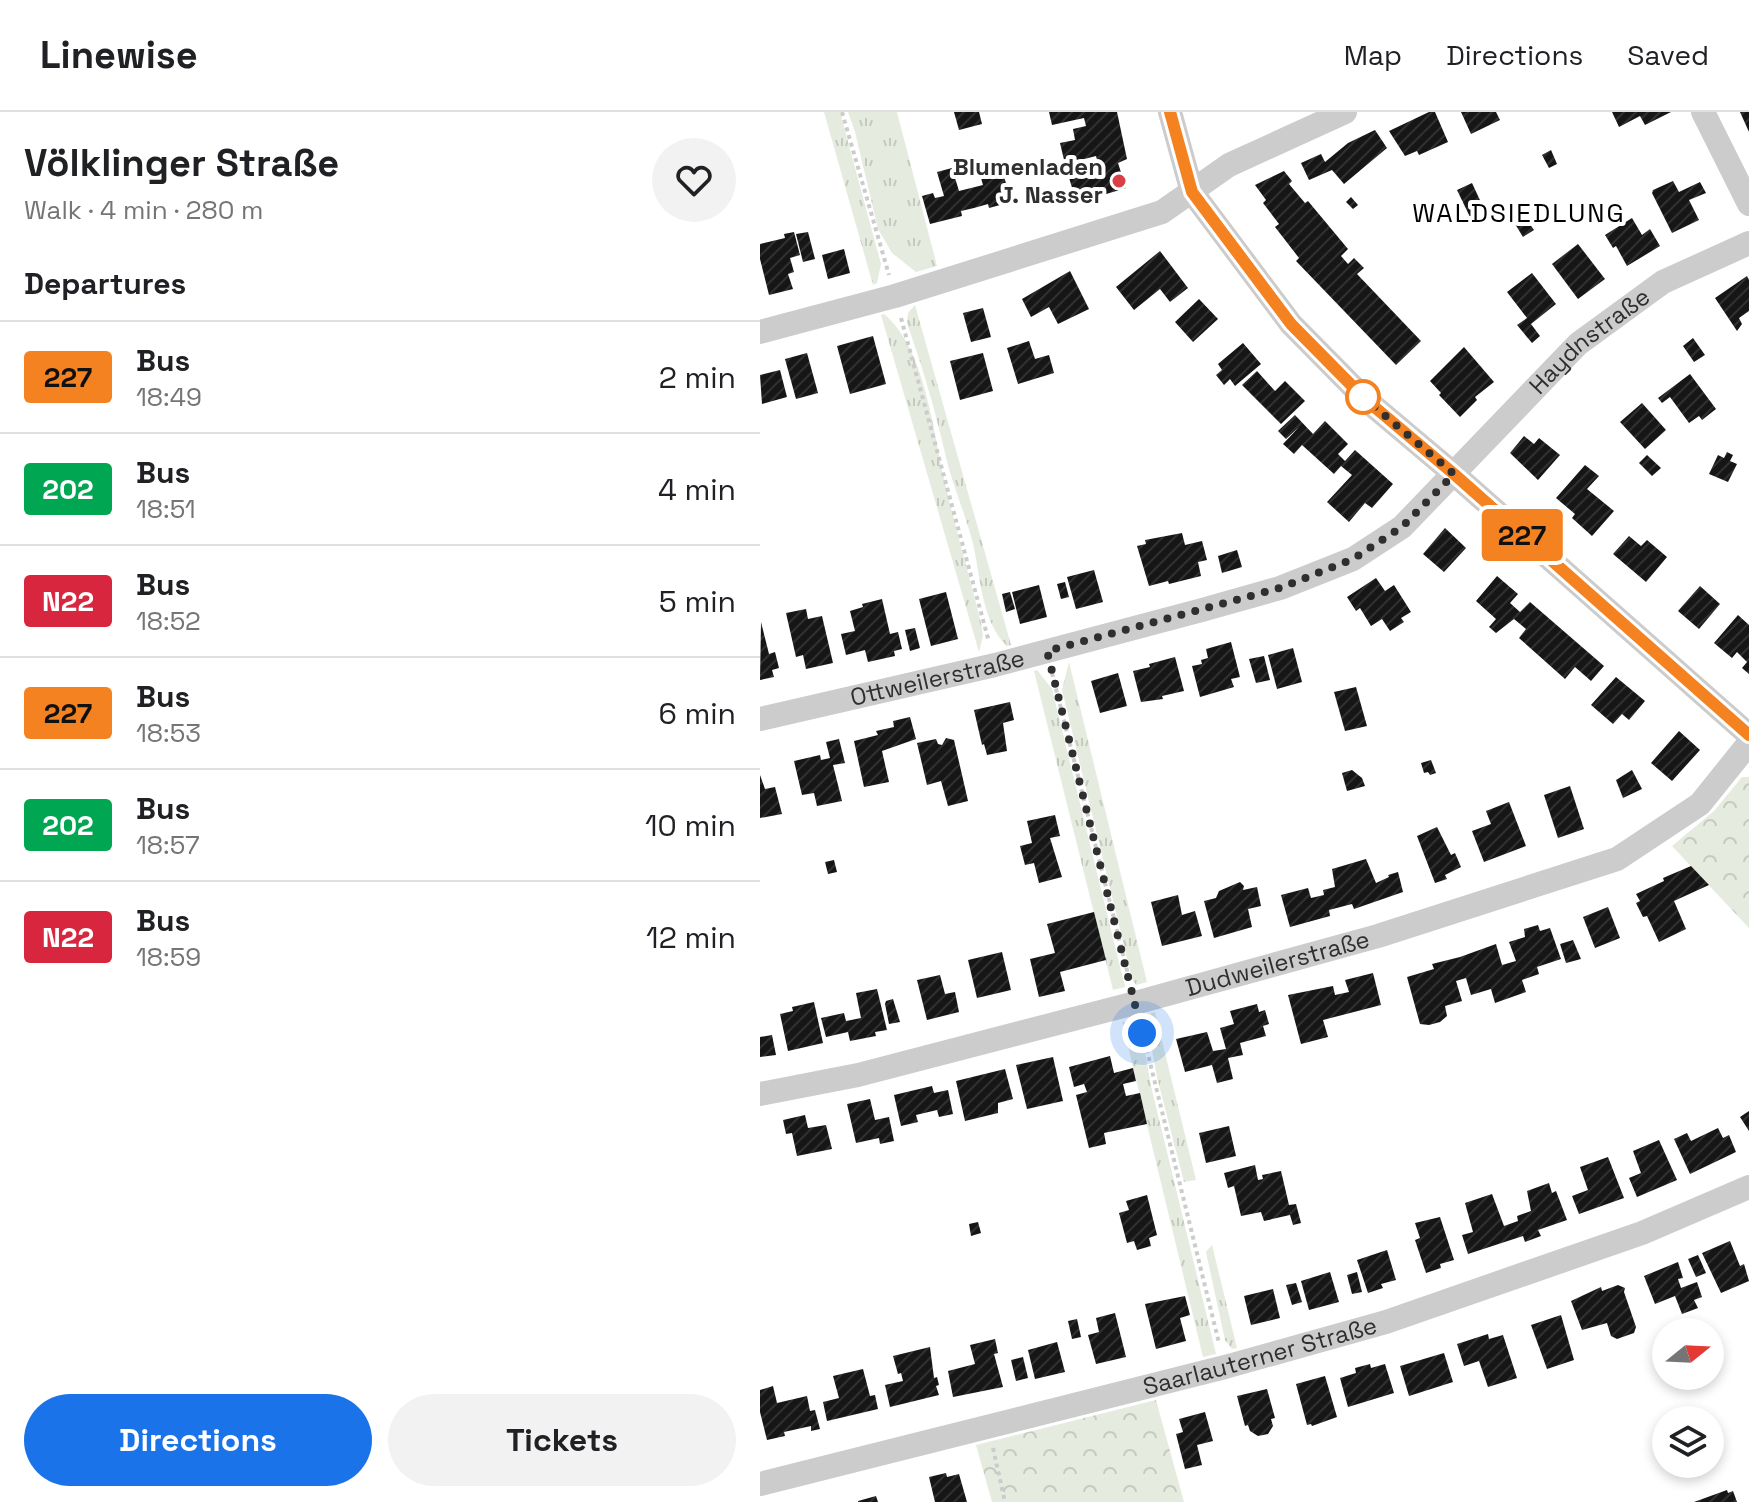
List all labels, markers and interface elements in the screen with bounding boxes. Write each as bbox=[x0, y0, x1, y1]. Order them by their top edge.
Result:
text: Linewise bbox=[40, 31, 198, 79]
text: Map bbox=[1344, 37, 1402, 73]
text: Directions bbox=[1446, 37, 1583, 73]
text: Saved bbox=[1627, 37, 1709, 73]
button: heart bbox=[652, 138, 736, 222]
text: Völklinger Straße bbox=[24, 139, 339, 187]
place label: Blumenladen J. Nasser bbox=[953, 151, 1103, 210]
marker: Blumenladen J. Nasser bbox=[1110, 172, 1128, 190]
text: Walk · 4 min · 280 m bbox=[24, 193, 263, 227]
district label: WALDSIEDLUNG bbox=[1412, 196, 1626, 230]
text: Departures bbox=[24, 264, 186, 303]
street label: Haydnstraße bbox=[1522, 281, 1656, 401]
text: Bus bbox=[136, 341, 190, 380]
text: 2 min bbox=[659, 358, 736, 397]
text: 227 bbox=[44, 359, 92, 395]
text: 18:49 bbox=[136, 380, 202, 414]
unlabelled marker bbox=[1346, 380, 1380, 414]
text: Bus bbox=[136, 453, 190, 492]
text: 4 min bbox=[658, 470, 736, 509]
text: 202 bbox=[42, 471, 94, 507]
text: 18:51 bbox=[136, 492, 196, 526]
line badge: 227 bbox=[1476, 509, 1568, 561]
text: 227 bbox=[1498, 517, 1546, 553]
text: Bus bbox=[136, 565, 190, 604]
text: 5 min bbox=[659, 582, 736, 621]
text: N22 bbox=[42, 583, 94, 619]
text: 18:52 bbox=[136, 604, 201, 638]
street label: Ottweilerstraße bbox=[847, 642, 1028, 713]
text: Bus bbox=[136, 677, 190, 716]
text: 6 min bbox=[658, 694, 736, 733]
text: 227 bbox=[44, 695, 92, 731]
text: 18:53 bbox=[136, 716, 201, 750]
text: Bus bbox=[136, 789, 190, 828]
text: 10 min bbox=[645, 806, 736, 845]
text: 202 bbox=[42, 807, 94, 843]
text: 18:57 bbox=[136, 828, 200, 862]
text: Bus bbox=[136, 901, 190, 940]
text: 12 min bbox=[646, 918, 736, 957]
text: N22 bbox=[42, 919, 94, 955]
street label: Dudweilerstraße bbox=[1182, 923, 1373, 1003]
text: 18:59 bbox=[136, 940, 201, 974]
your location bbox=[1122, 1013, 1162, 1053]
street label: Saarlauterner Straße bbox=[1140, 1309, 1380, 1402]
north arrow bbox=[1652, 1318, 1724, 1390]
map controls bbox=[1652, 1318, 1724, 1478]
button: Directions bbox=[24, 1394, 372, 1486]
button: Tickets bbox=[388, 1394, 736, 1486]
button: layers bbox=[1652, 1406, 1724, 1478]

